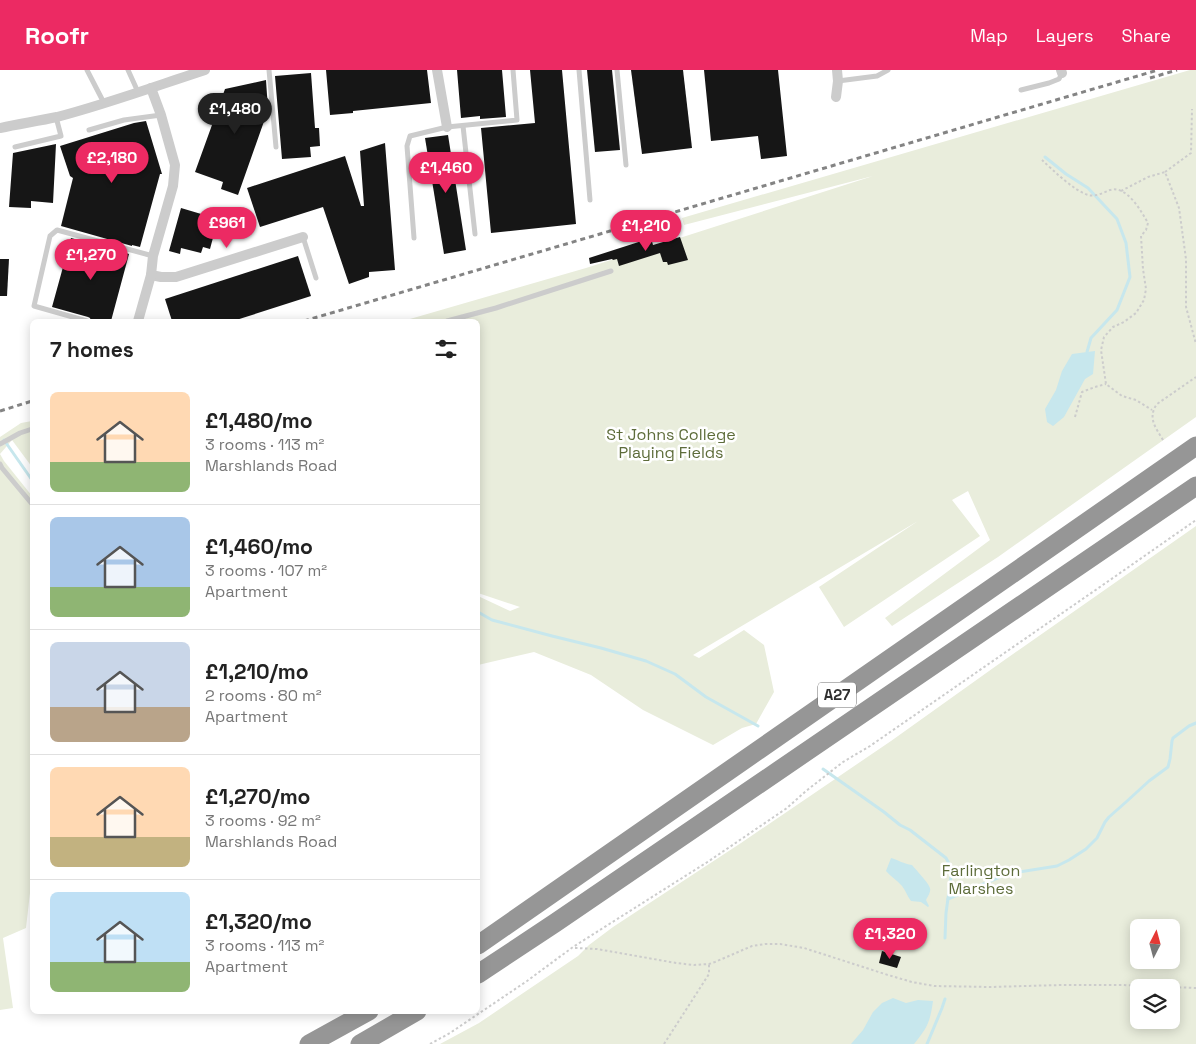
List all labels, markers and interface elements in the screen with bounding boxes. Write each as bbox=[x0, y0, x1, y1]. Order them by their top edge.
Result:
text: Roofr bbox=[25, 20, 89, 51]
text: Map bbox=[970, 24, 1008, 47]
text: Layers bbox=[1036, 24, 1093, 47]
text: Share bbox=[1121, 24, 1171, 47]
pin: £1,480 bbox=[194, 92, 276, 135]
text: £1,480 bbox=[209, 98, 261, 119]
pin: £2,180 bbox=[71, 142, 153, 184]
text: £2,180 bbox=[87, 147, 137, 168]
pin: £1,460 bbox=[405, 152, 487, 194]
text: £1,460 bbox=[420, 157, 472, 178]
pin: £961 bbox=[197, 206, 257, 249]
pin: £1,210 bbox=[605, 210, 687, 252]
text: £961 bbox=[208, 212, 246, 233]
text: £1,210 bbox=[621, 215, 671, 236]
pin: £1,270 bbox=[50, 238, 132, 281]
text: £1,270 bbox=[66, 244, 116, 265]
icon: filters bbox=[432, 335, 460, 363]
text: 7 homes bbox=[50, 336, 134, 363]
text: £1,480/mo bbox=[205, 407, 313, 434]
icon: home bbox=[90, 412, 150, 472]
park label: St Johns College Playing Fields bbox=[606, 424, 736, 463]
text: 3 rooms · 113 m² bbox=[205, 434, 324, 455]
text: Marshlands Road bbox=[205, 455, 337, 476]
text: £1,460/mo bbox=[205, 533, 313, 560]
icon: home bbox=[90, 537, 150, 597]
text: 3 rooms · 107 m² bbox=[205, 560, 327, 581]
text: Apartment bbox=[205, 581, 288, 602]
text: £1,210/mo bbox=[205, 658, 309, 685]
icon: home bbox=[90, 662, 150, 722]
road number: A27 bbox=[818, 682, 856, 708]
text: 2 rooms · 80 m² bbox=[205, 685, 322, 706]
text: Apartment bbox=[205, 706, 288, 727]
text: £1,270/mo bbox=[205, 783, 310, 810]
icon: home bbox=[90, 787, 150, 847]
text: 3 rooms · 92 m² bbox=[205, 810, 321, 831]
text: Marshlands Road bbox=[205, 831, 337, 852]
park label: Farlington Marshes bbox=[942, 860, 1020, 899]
text: £1,320/mo bbox=[205, 908, 312, 935]
icon: home bbox=[90, 912, 150, 972]
pin: £1,320 bbox=[849, 918, 931, 960]
north arrow bbox=[1130, 919, 1180, 969]
map controls bbox=[1130, 919, 1180, 1029]
text: £1,320 bbox=[864, 923, 916, 944]
text: 3 rooms · 113 m² bbox=[205, 935, 324, 956]
text: Apartment bbox=[205, 956, 288, 977]
button: layers bbox=[1130, 979, 1180, 1029]

